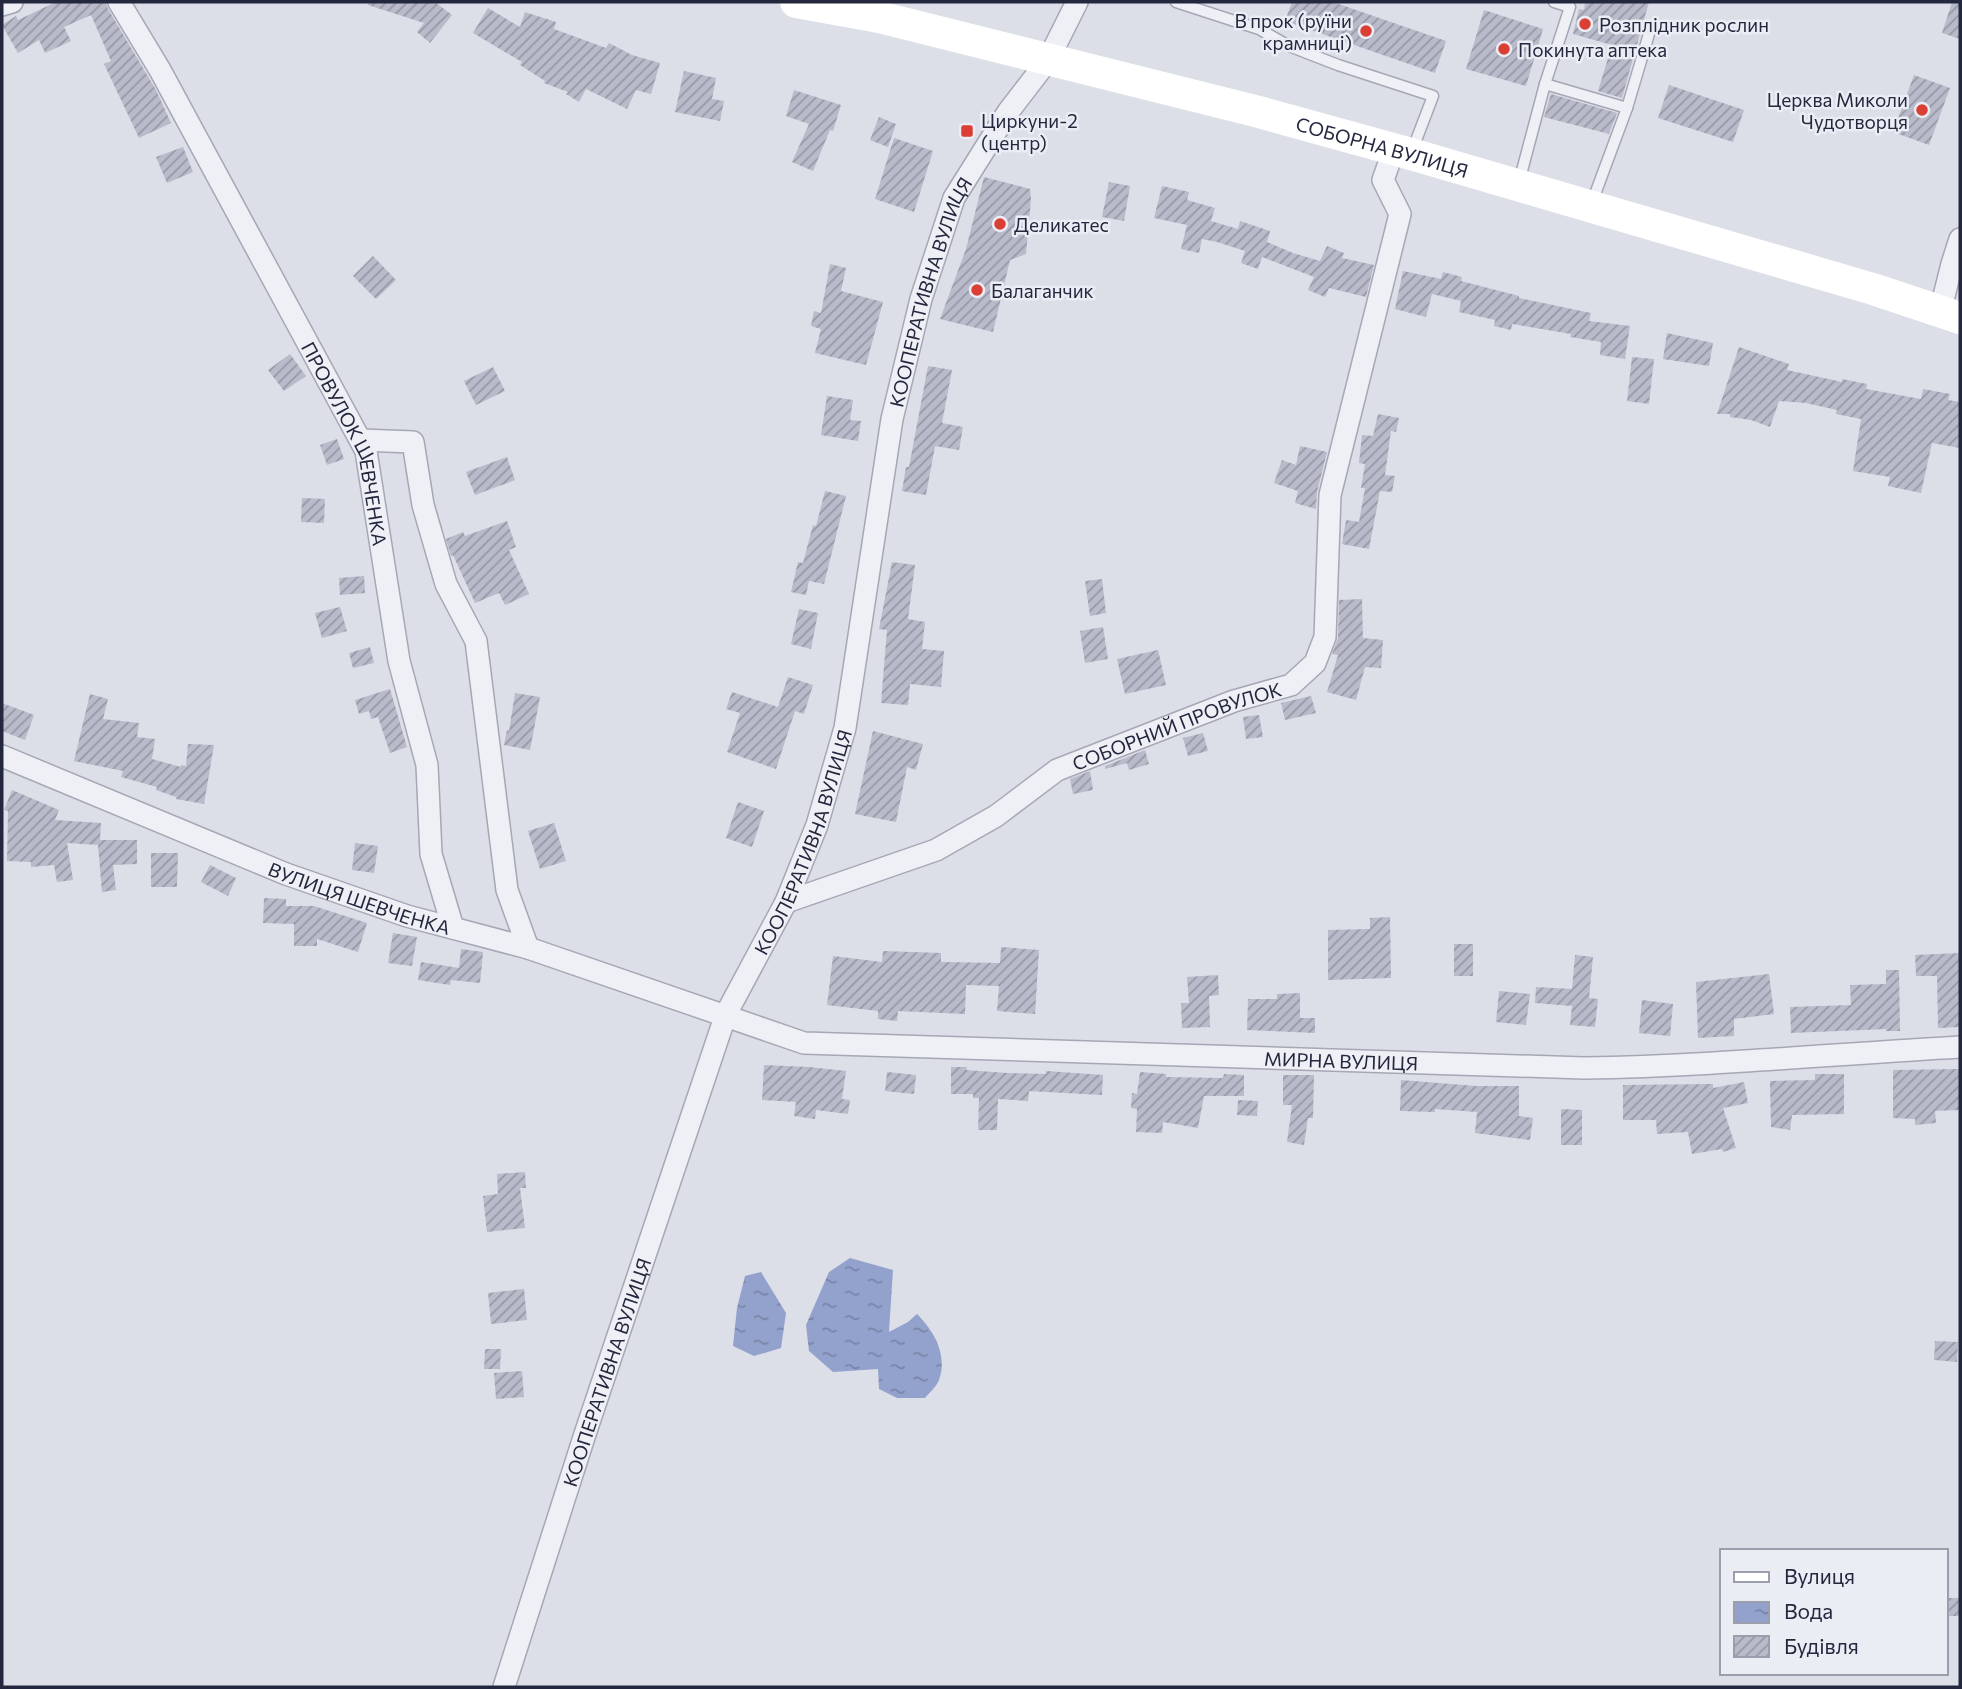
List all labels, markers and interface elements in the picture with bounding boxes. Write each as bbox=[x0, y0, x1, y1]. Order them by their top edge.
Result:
place label: В прок (руїни крамниці) bbox=[1234, 9, 1352, 54]
place label: Розплідник рослин bbox=[1599, 13, 1769, 36]
marker: Розплідник рослин bbox=[1577, 16, 1593, 32]
marker: В прок (руїни крамниці) bbox=[1358, 23, 1374, 39]
place label: Покинута аптека bbox=[1518, 38, 1667, 61]
marker: Покинута аптека bbox=[1496, 41, 1512, 57]
place label: Церква Миколи Чудотворця bbox=[1767, 88, 1908, 133]
marker: Церква Миколи Чудотворця bbox=[1914, 102, 1930, 118]
place label: Циркуни-2 (центр) bbox=[981, 109, 1078, 154]
street label: СОБОРНА ВУЛИЦЯ bbox=[1294, 111, 1471, 182]
marker: Циркуни-2 (центр) bbox=[959, 123, 975, 139]
street label: КООПЕРАТИВНА ВУЛИЦЯ bbox=[884, 172, 976, 409]
place label: Деликатес bbox=[1014, 213, 1109, 236]
marker: Деликатес bbox=[992, 216, 1008, 232]
place label: Балаганчик bbox=[991, 279, 1094, 302]
marker: Балаганчик bbox=[969, 282, 985, 298]
street label: ПРОВУЛОК ШЕВЧЕНКА bbox=[297, 337, 392, 547]
street label: СОБОРНИЙ ПРОВУЛОК bbox=[1069, 677, 1284, 775]
street label: КООПЕРАТИВНА ВУЛИЦЯ bbox=[749, 727, 856, 958]
street label: ВУЛИЦЯ ШЕВЧЕНКА bbox=[265, 857, 453, 938]
street label: МИРНА ВУЛИЦЯ bbox=[1264, 1046, 1419, 1074]
street label: КООПЕРАТИВНА ВУЛИЦЯ bbox=[557, 1255, 655, 1489]
legend bbox=[1720, 1549, 1948, 1675]
text: Вулиця bbox=[1784, 1563, 1855, 1588]
text: Вода bbox=[1784, 1598, 1833, 1623]
text: Будівля bbox=[1784, 1633, 1859, 1658]

